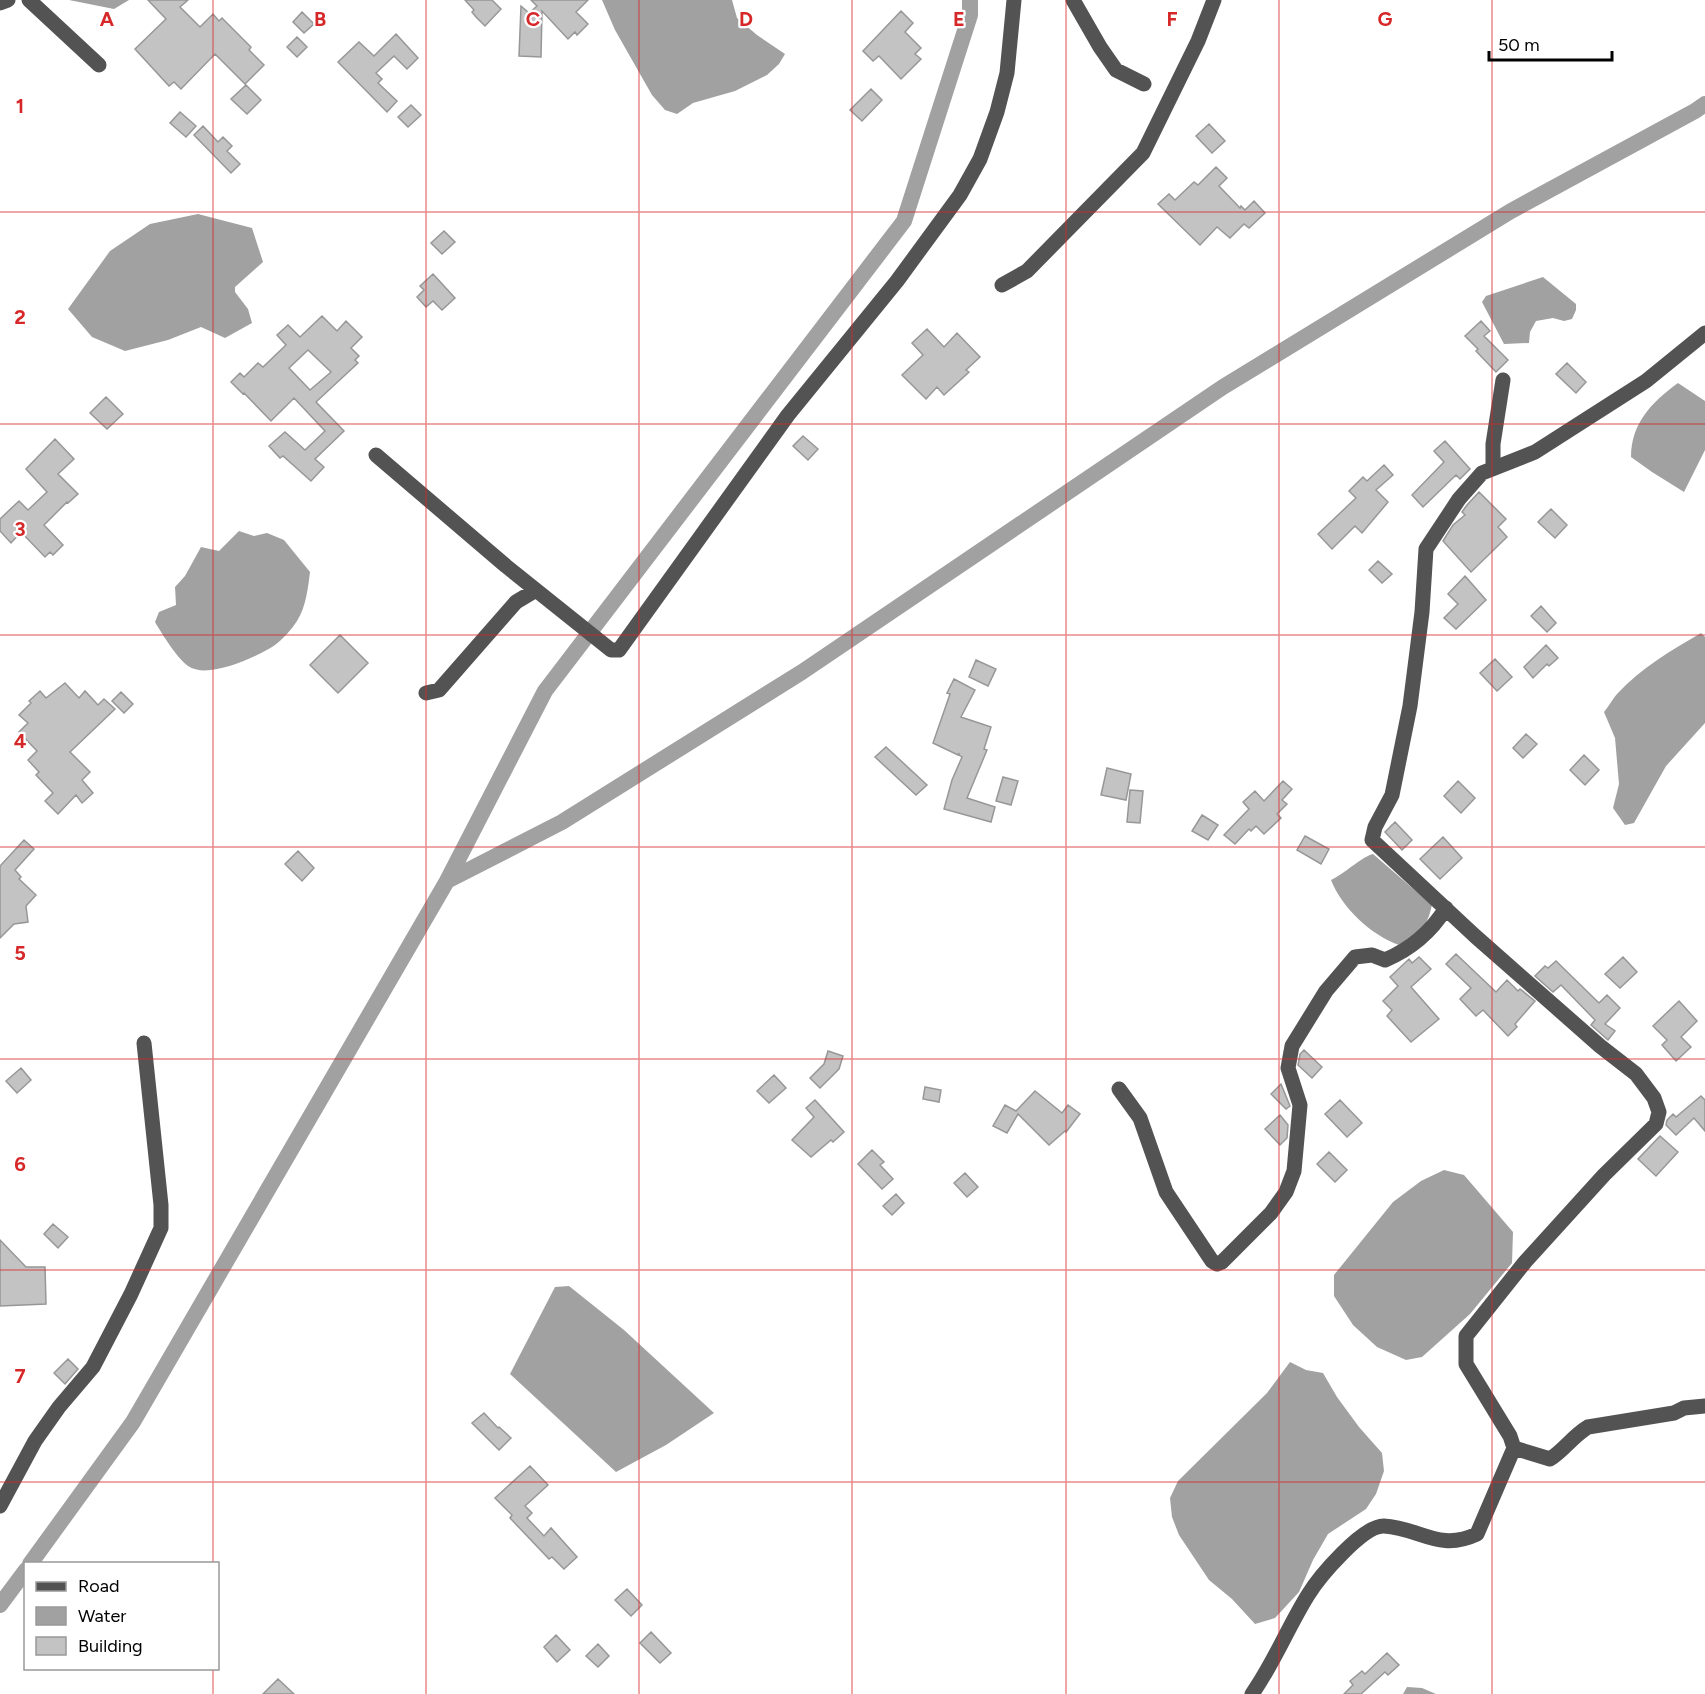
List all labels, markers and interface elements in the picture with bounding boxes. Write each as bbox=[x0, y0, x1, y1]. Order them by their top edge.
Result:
text: A bbox=[100, 7, 115, 31]
text: B bbox=[314, 7, 326, 31]
text: C bbox=[526, 7, 540, 31]
text: D bbox=[739, 7, 753, 31]
text: E bbox=[953, 7, 965, 31]
text: F bbox=[1166, 7, 1178, 31]
text: G bbox=[1378, 7, 1393, 31]
scale bar bbox=[1489, 24, 1612, 62]
text: 50 m bbox=[1498, 34, 1540, 56]
text: 1 bbox=[16, 94, 24, 118]
text: 2 bbox=[14, 305, 26, 329]
text: 3 bbox=[14, 517, 26, 541]
text: 4 bbox=[14, 729, 27, 753]
text: 5 bbox=[14, 941, 26, 965]
text: 6 bbox=[14, 1152, 26, 1176]
text: 7 bbox=[14, 1364, 26, 1388]
legend bbox=[24, 1562, 219, 1670]
text: Road bbox=[78, 1575, 119, 1597]
text: Water bbox=[78, 1605, 126, 1627]
text: Building bbox=[78, 1635, 143, 1657]

